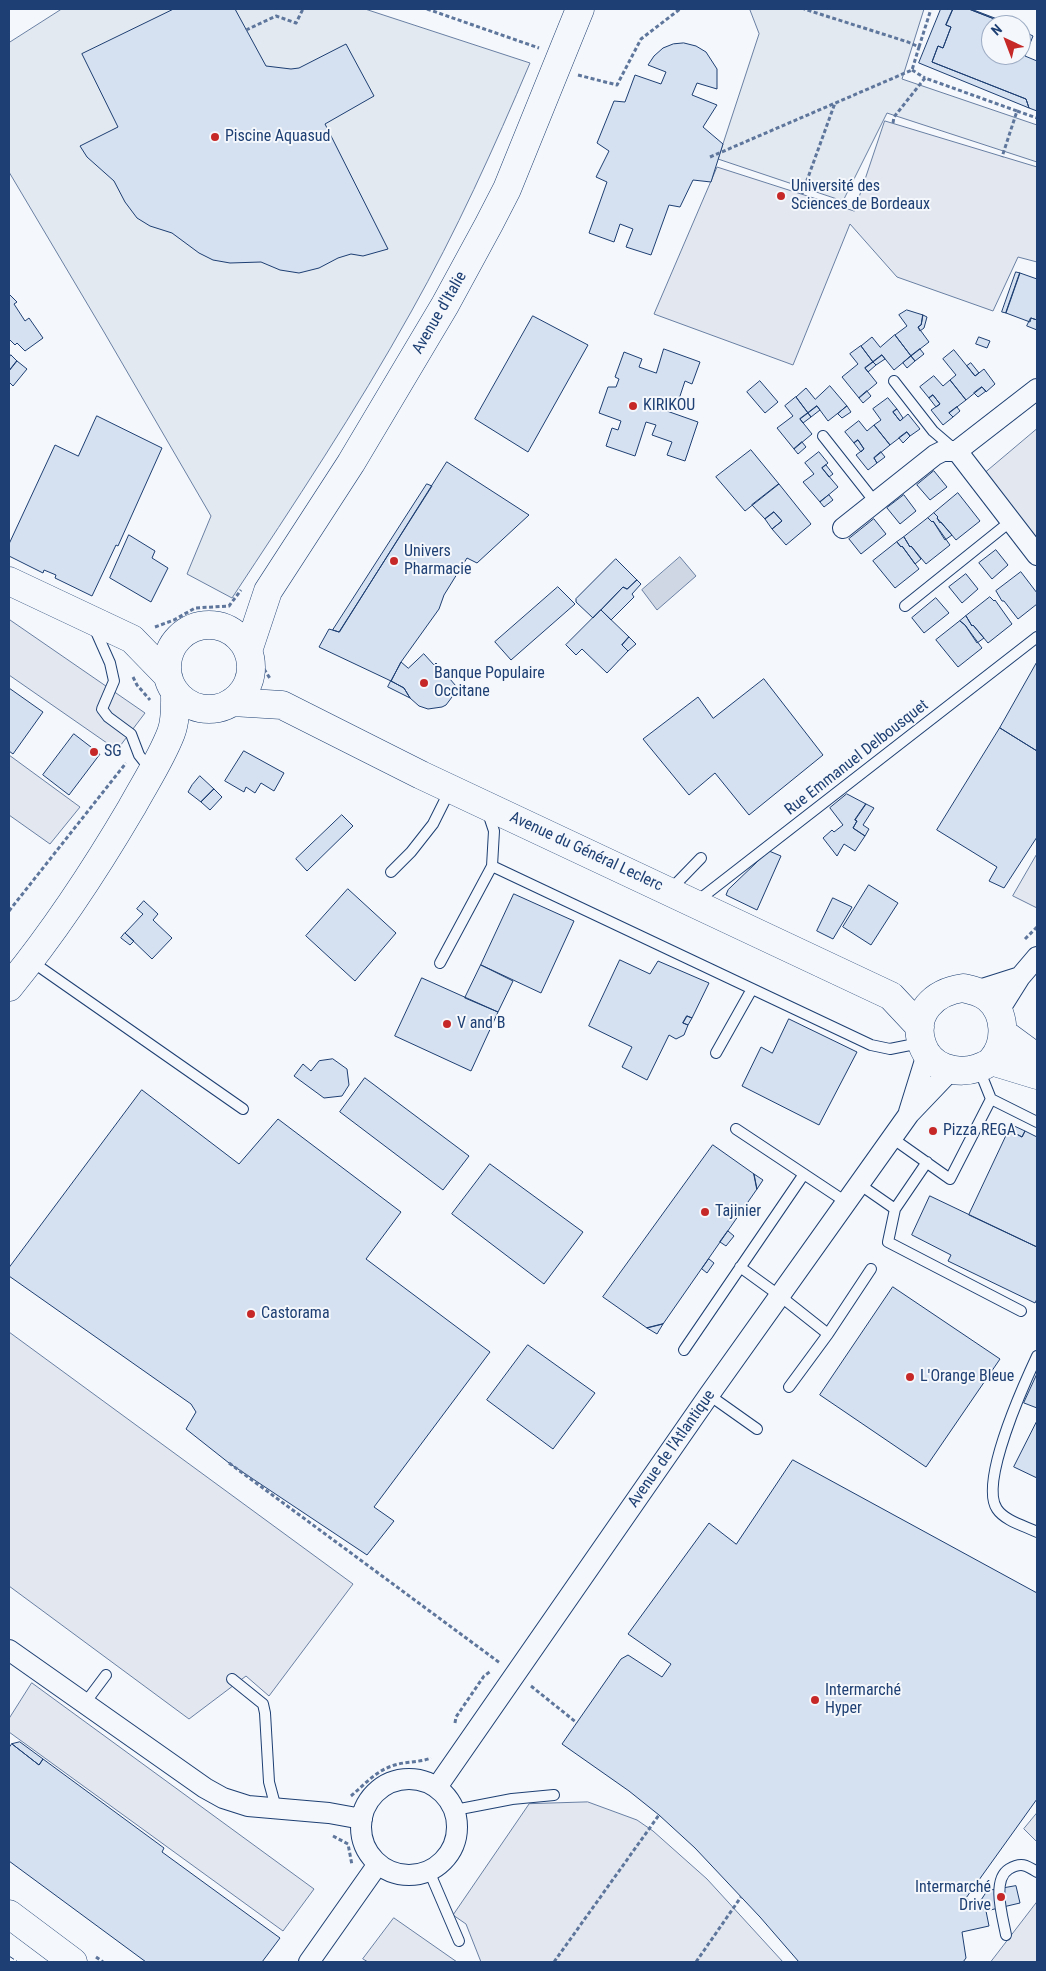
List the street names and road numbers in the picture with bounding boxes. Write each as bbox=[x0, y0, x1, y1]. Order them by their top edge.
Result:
street label: Avenue d'Italie bbox=[409, 268, 471, 358]
street label: Rue Emmanuel Delbousquet bbox=[781, 696, 933, 820]
street label: Avenue du Général Leclerc bbox=[506, 808, 666, 896]
street label: Avenue de l'Atlantique bbox=[624, 1387, 720, 1511]

